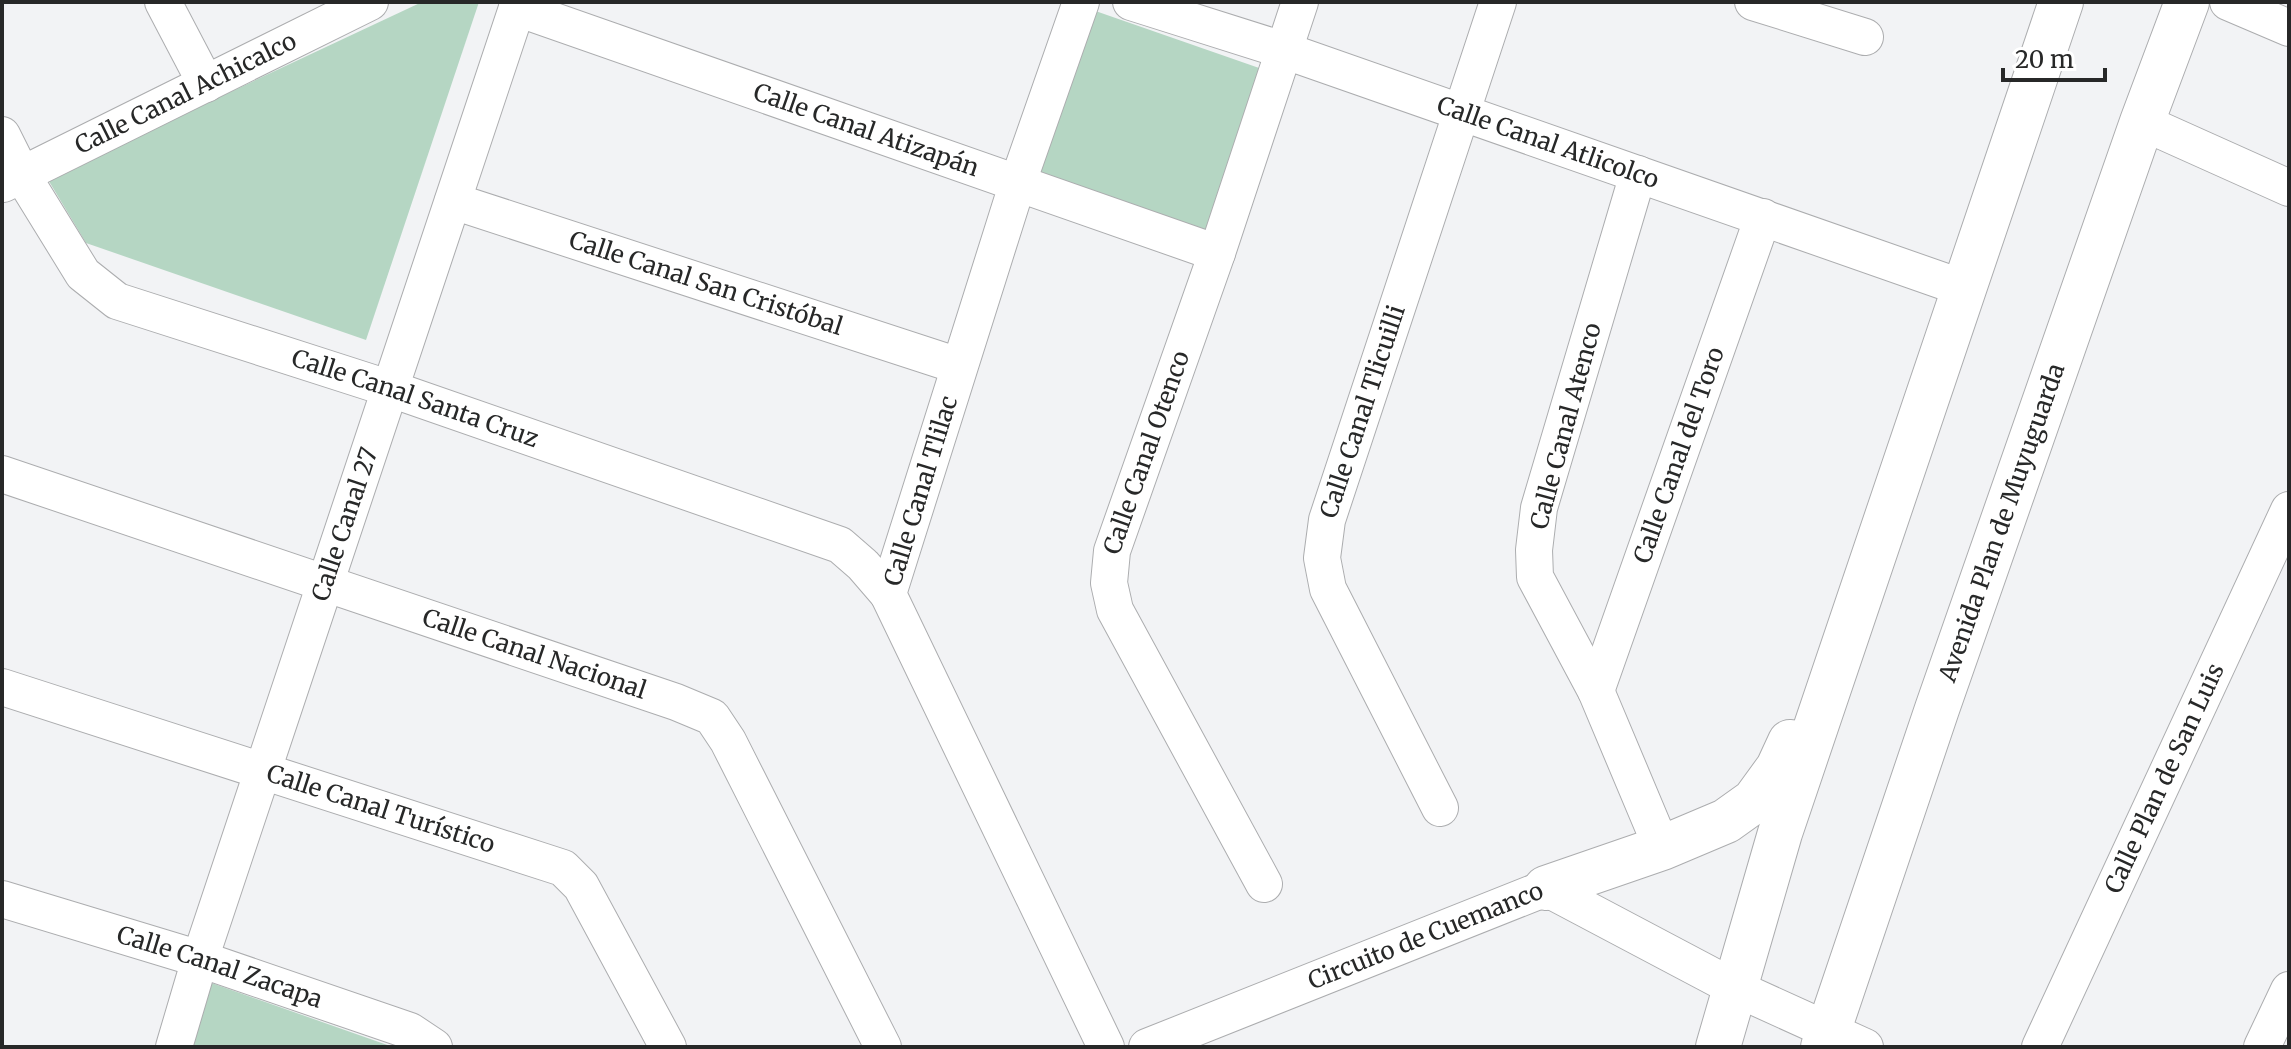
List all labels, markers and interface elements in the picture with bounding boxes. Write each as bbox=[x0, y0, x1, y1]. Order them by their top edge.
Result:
street label: Calle Canal Achicalco bbox=[70, 25, 301, 161]
scale bar bbox=[2003, 32, 2105, 82]
text: 20 m bbox=[2015, 44, 2074, 75]
street label: Calle Canal Atizapán bbox=[750, 76, 983, 184]
street label: Calle Canal Atlicolco bbox=[1433, 89, 1663, 195]
street label: Calle Canal San Cristóbal bbox=[565, 224, 847, 342]
street label: Calle Canal Tlicuilli bbox=[1313, 301, 1412, 522]
street label: Calle Canal Atenco bbox=[1523, 319, 1608, 532]
street label: Calle Canal Santa Cruz bbox=[288, 342, 543, 454]
street label: Calle Canal del Toro bbox=[1626, 343, 1731, 567]
street label: Calle Canal Otenco bbox=[1096, 346, 1196, 558]
street label: Avenida Plan de Muyuguarda bbox=[1931, 359, 2072, 687]
street label: Calle Canal Tlilac bbox=[877, 392, 964, 590]
street label: Calle Canal 27 bbox=[304, 443, 384, 605]
street label: Calle Canal Nacional bbox=[419, 601, 650, 706]
street label: Calle Plan de San Luis bbox=[2097, 658, 2231, 898]
street label: Calle Canal Turístico bbox=[263, 757, 499, 860]
street label: Circuito de Cuemanco bbox=[1303, 875, 1548, 996]
street label: Calle Canal Zacapa bbox=[113, 919, 327, 1015]

